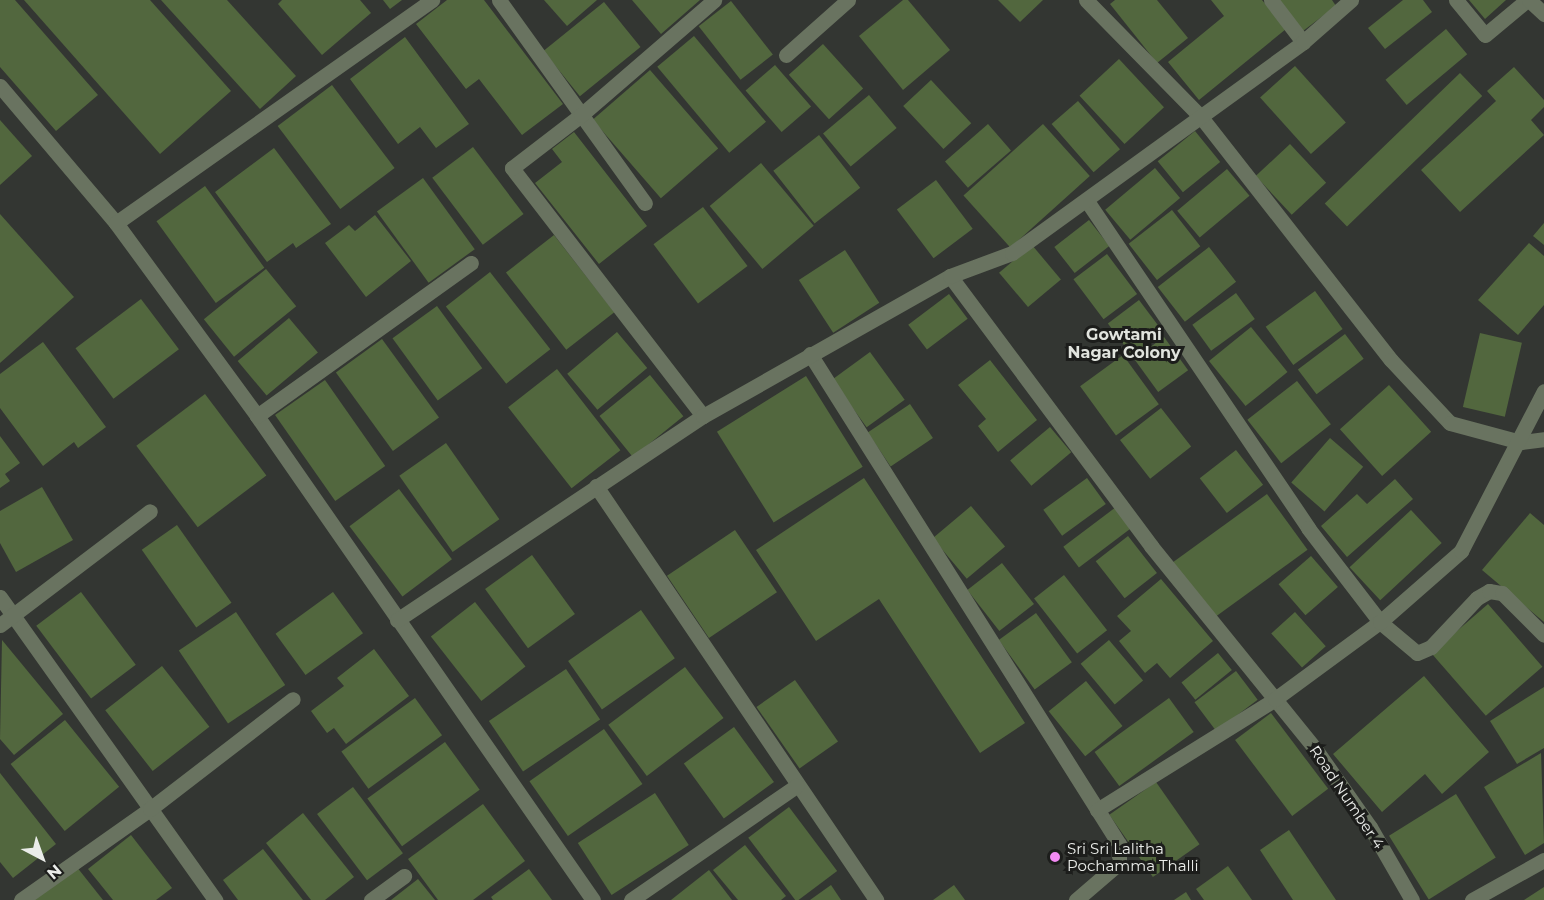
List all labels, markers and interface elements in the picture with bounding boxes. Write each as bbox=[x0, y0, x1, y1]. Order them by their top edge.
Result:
district label: Gowtami Nagar Colony bbox=[1068, 325, 1180, 363]
street label: Road Number 4 bbox=[1306, 742, 1388, 852]
north arrow bbox=[12, 828, 72, 888]
place label: Sri Sri Lalitha Pochamma Thalli bbox=[1067, 839, 1199, 874]
marker: Sri Sri Lalitha Pochamma Thalli bbox=[1048, 850, 1062, 864]
text: N bbox=[43, 861, 65, 883]

